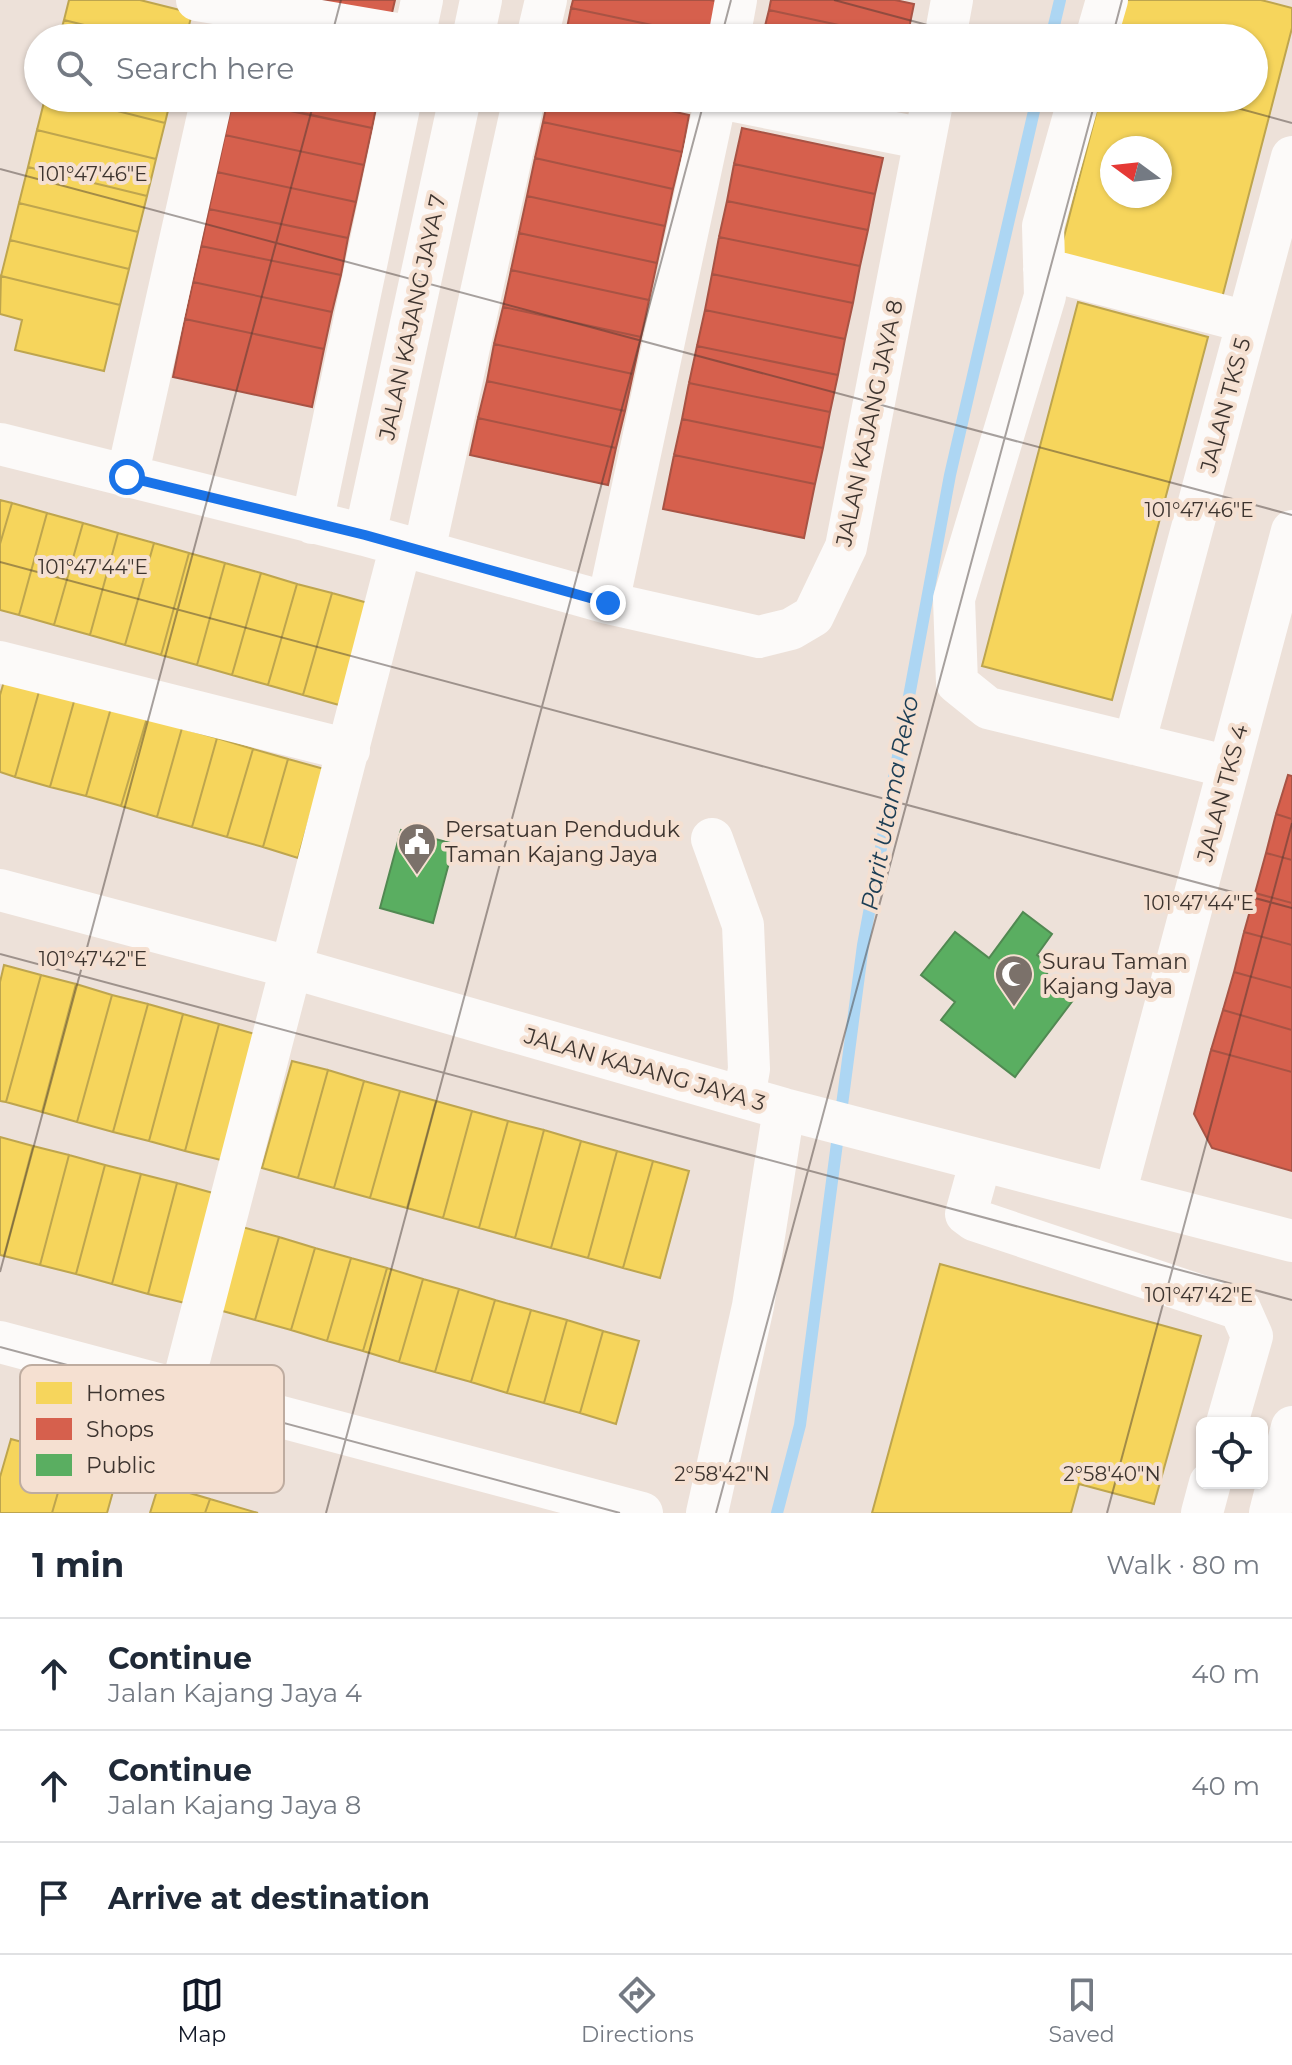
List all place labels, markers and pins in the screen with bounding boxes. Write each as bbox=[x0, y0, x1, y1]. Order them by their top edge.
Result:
place label: Persatuan Penduduk Taman Kajang Jaya bbox=[445, 816, 681, 868]
public building icon: Persatuan Penduduk Taman Kajang Jaya bbox=[396, 821, 438, 876]
place label: Surau Taman Kajang Jaya bbox=[1042, 948, 1188, 1000]
mosque icon: Surau Taman Kajang Jaya bbox=[993, 953, 1035, 1008]

